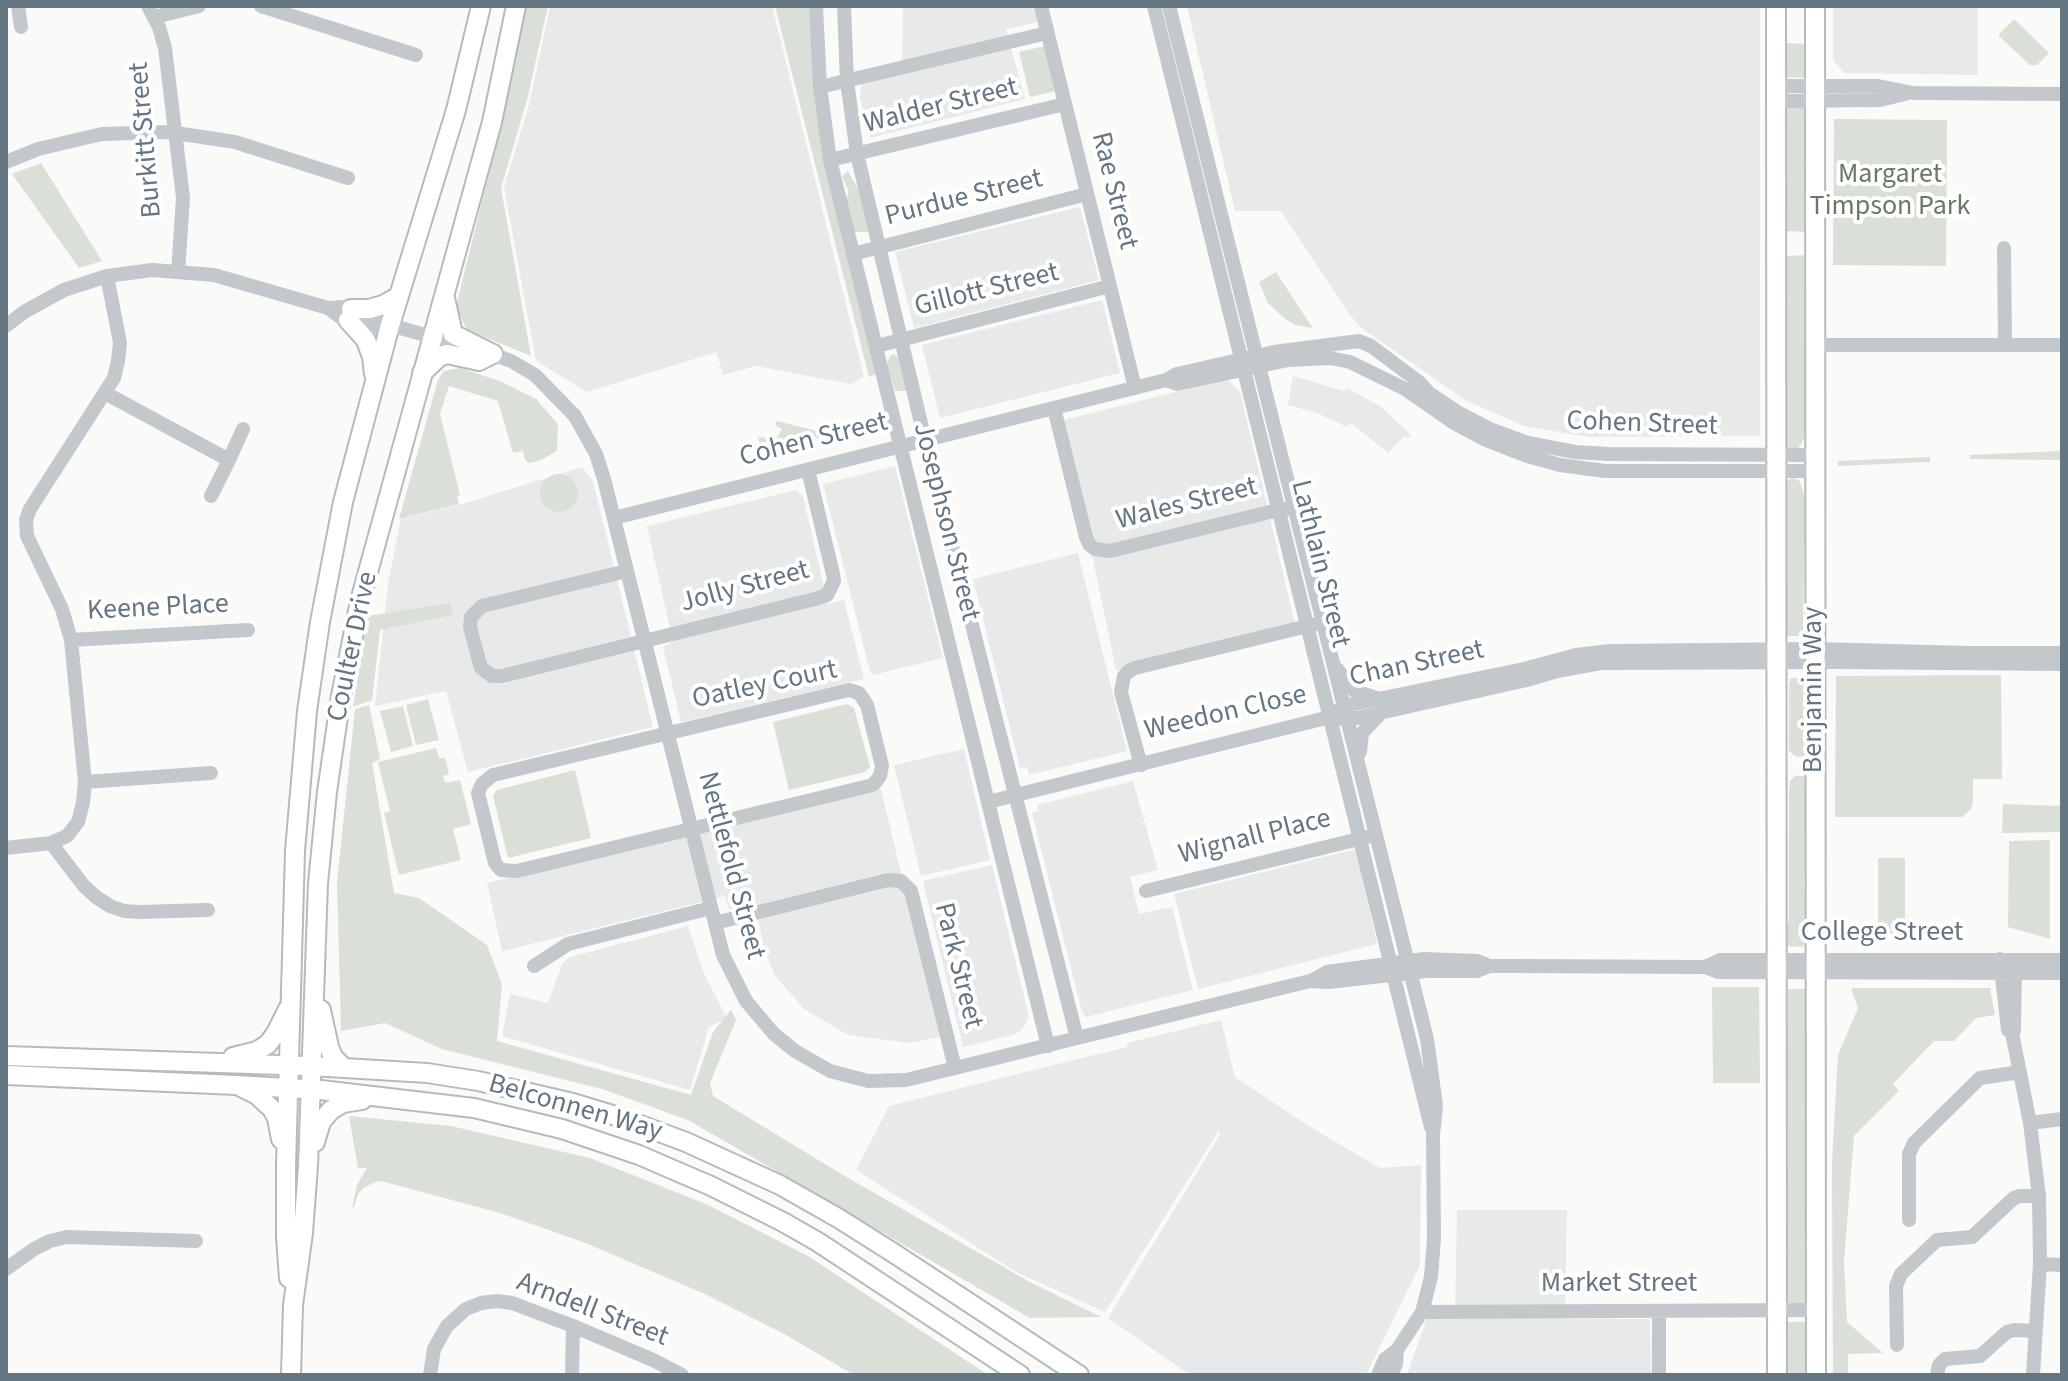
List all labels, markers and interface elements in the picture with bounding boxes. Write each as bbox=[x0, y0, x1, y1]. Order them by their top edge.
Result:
street label: Burkitt Street bbox=[123, 61, 171, 219]
street label: Walder Street bbox=[860, 72, 1022, 142]
street label: Rae Street bbox=[1082, 129, 1144, 253]
park label: Margaret Timpson Park bbox=[1810, 159, 1970, 225]
street label: Purdue Street bbox=[882, 163, 1046, 235]
street label: Gillott Street bbox=[911, 257, 1063, 325]
street label: Cohen Street bbox=[737, 406, 891, 476]
street label: Cohen Street bbox=[1566, 406, 1718, 444]
street label: Josephson Street bbox=[904, 420, 986, 624]
street label: Wales Street bbox=[1113, 471, 1261, 539]
street label: Lathlain Street bbox=[1282, 477, 1356, 651]
street label: Jolly Street bbox=[677, 555, 813, 621]
street label: Coulter Drive bbox=[322, 569, 386, 725]
street label: Keene Place bbox=[86, 589, 230, 629]
street label: Benjamin Way bbox=[1798, 607, 1832, 773]
street label: Chan Street bbox=[1347, 634, 1487, 696]
street label: Oatley Court bbox=[690, 654, 840, 718]
street label: Weedon Close bbox=[1142, 679, 1310, 749]
street label: Nettlefold Street bbox=[689, 769, 771, 963]
street label: Wignall Place bbox=[1176, 803, 1334, 873]
street label: Park Street bbox=[925, 900, 989, 1032]
street label: College Street bbox=[1801, 917, 1963, 951]
street label: Belconnen Way bbox=[484, 1068, 666, 1150]
street label: Arndell Street bbox=[511, 1267, 673, 1355]
street label: Market Street bbox=[1541, 1268, 1697, 1302]

